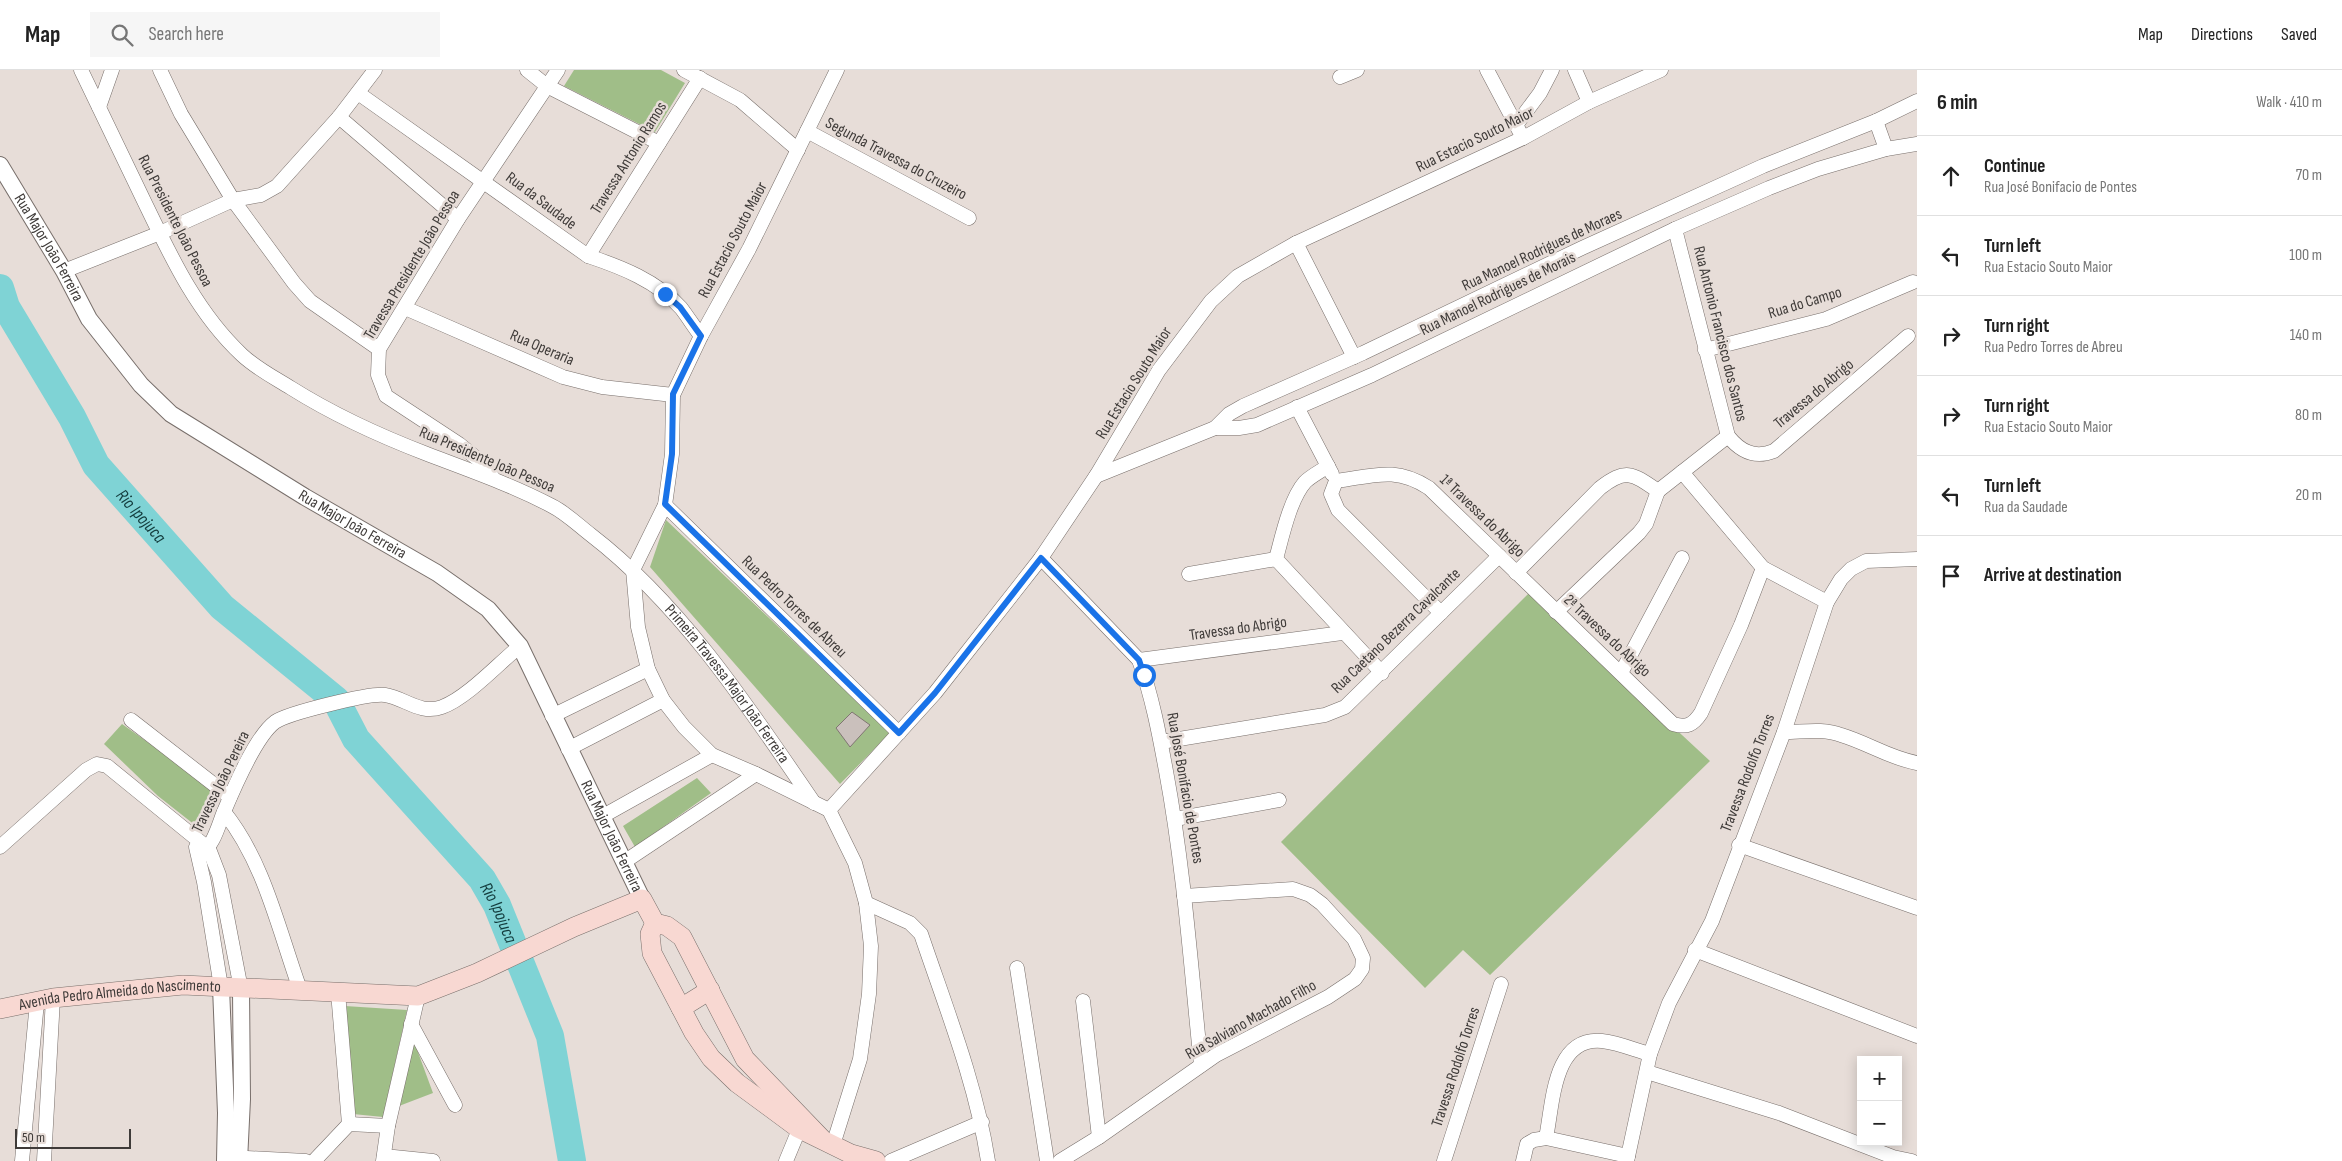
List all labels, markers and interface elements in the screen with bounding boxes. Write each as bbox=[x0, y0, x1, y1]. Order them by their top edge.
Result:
search box bbox=[90, 12, 440, 57]
text: Map bbox=[25, 20, 60, 49]
icon: search bbox=[108, 21, 136, 49]
text: Search here bbox=[148, 23, 224, 46]
text: Map bbox=[2138, 24, 2163, 45]
text: Directions bbox=[2191, 24, 2253, 45]
text: Saved bbox=[2281, 24, 2317, 45]
text: 6 min bbox=[1937, 90, 1978, 115]
text: Walk · 410 m bbox=[2256, 93, 2322, 112]
street label: Travessa Antonio Ramos bbox=[587, 98, 671, 218]
street label: Rua Estacio Souto Maior bbox=[1413, 103, 1537, 177]
street label: Segunda Travessa do Cruzeiro bbox=[822, 114, 970, 204]
street label: Rua Presidente João Pessoa bbox=[134, 152, 216, 290]
text: Continue bbox=[1984, 155, 2045, 178]
icon: ahead bbox=[1937, 162, 1965, 190]
text: 70 m bbox=[2296, 166, 2322, 185]
street label: Rua da Saudade bbox=[502, 168, 580, 234]
street label: Rua Estacio Souto Maior bbox=[694, 178, 772, 301]
text: Rua José Bonifacio de Pontes bbox=[1984, 178, 2137, 197]
street label: Travessa Presidente João Pessoa bbox=[360, 187, 464, 343]
street label: Rua Major João Ferreira bbox=[10, 190, 88, 305]
street label: Rua Manoel Rodrigues de Moraes bbox=[1459, 204, 1625, 295]
text: Turn left bbox=[1984, 235, 2041, 258]
icon: left bbox=[1937, 242, 1965, 270]
street label: Rua Antonio Francisco dos Santos bbox=[1689, 244, 1751, 424]
text: 100 m bbox=[2289, 246, 2322, 265]
street label: Rua Manoel Rodrigues de Morais bbox=[1417, 248, 1579, 340]
text: Rua Estacio Souto Maior bbox=[1984, 258, 2113, 277]
route end bbox=[654, 283, 677, 306]
street label: Rua do Campo bbox=[1766, 283, 1844, 323]
text: Turn right bbox=[1984, 315, 2049, 338]
icon: right bbox=[1937, 322, 1965, 350]
street label: Rua Estacio Souto Maior bbox=[1092, 323, 1176, 443]
street label: Rua Operaria bbox=[507, 326, 577, 370]
text: 140 m bbox=[2290, 326, 2322, 345]
text: Rua Pedro Torres de Abreu bbox=[1984, 338, 2123, 357]
street label: Travessa do Abrigo bbox=[1770, 355, 1858, 433]
text: Turn right bbox=[1984, 395, 2049, 418]
icon: right bbox=[1937, 402, 1965, 430]
text: 80 m bbox=[2295, 406, 2322, 425]
text: Rua Estacio Souto Maior bbox=[1984, 418, 2113, 437]
street label: Rua Presidente João Pessoa bbox=[416, 423, 558, 497]
street label: 1ª Travessa do Abrigo bbox=[1435, 471, 1529, 561]
text: Turn left bbox=[1984, 475, 2041, 498]
icon: left bbox=[1937, 482, 1965, 510]
water label: Rio Ipojuca bbox=[112, 485, 171, 548]
street label: Rua Major João Ferreira bbox=[295, 486, 410, 563]
text: 20 m bbox=[2295, 486, 2322, 505]
text: Rua da Saudade bbox=[1984, 498, 2068, 517]
street label: Rua Pedro Torres de Abreu bbox=[738, 552, 850, 662]
icon: arrive bbox=[1937, 562, 1965, 590]
street label: Rua Caetano Bezerra Cavalcante bbox=[1328, 564, 1464, 698]
text: Arrive at destination bbox=[1984, 564, 2122, 587]
street label: 2ª Travessa do Abrigo bbox=[1560, 591, 1654, 681]
street label: Primeira Travessa Major João Ferreira bbox=[661, 600, 793, 767]
street label: Travessa do Abrigo bbox=[1188, 613, 1288, 645]
route start bbox=[1133, 664, 1156, 687]
street label: Rua José Bonifacio de Pontes bbox=[1162, 711, 1208, 865]
street label: Travessa Rodolfo Torres bbox=[1717, 711, 1779, 835]
street label: Travessa João Pereira bbox=[188, 728, 254, 836]
street label: Rua Major João Ferreira bbox=[577, 777, 647, 895]
water label: Rio Ipojuca bbox=[476, 878, 522, 947]
street label: Avenida Pedro Almeida do Nascimento bbox=[16, 976, 221, 1015]
street label: Rua Salviano Machado Filho bbox=[1182, 976, 1320, 1064]
street label: Travessa Rodolfo Torres bbox=[1428, 1004, 1484, 1129]
map controls bbox=[1857, 1056, 1902, 1146]
button: + bbox=[1857, 1056, 1902, 1101]
button: − bbox=[1857, 1101, 1902, 1146]
scale bar bbox=[15, 1126, 131, 1149]
text: 50 m bbox=[22, 1129, 45, 1146]

